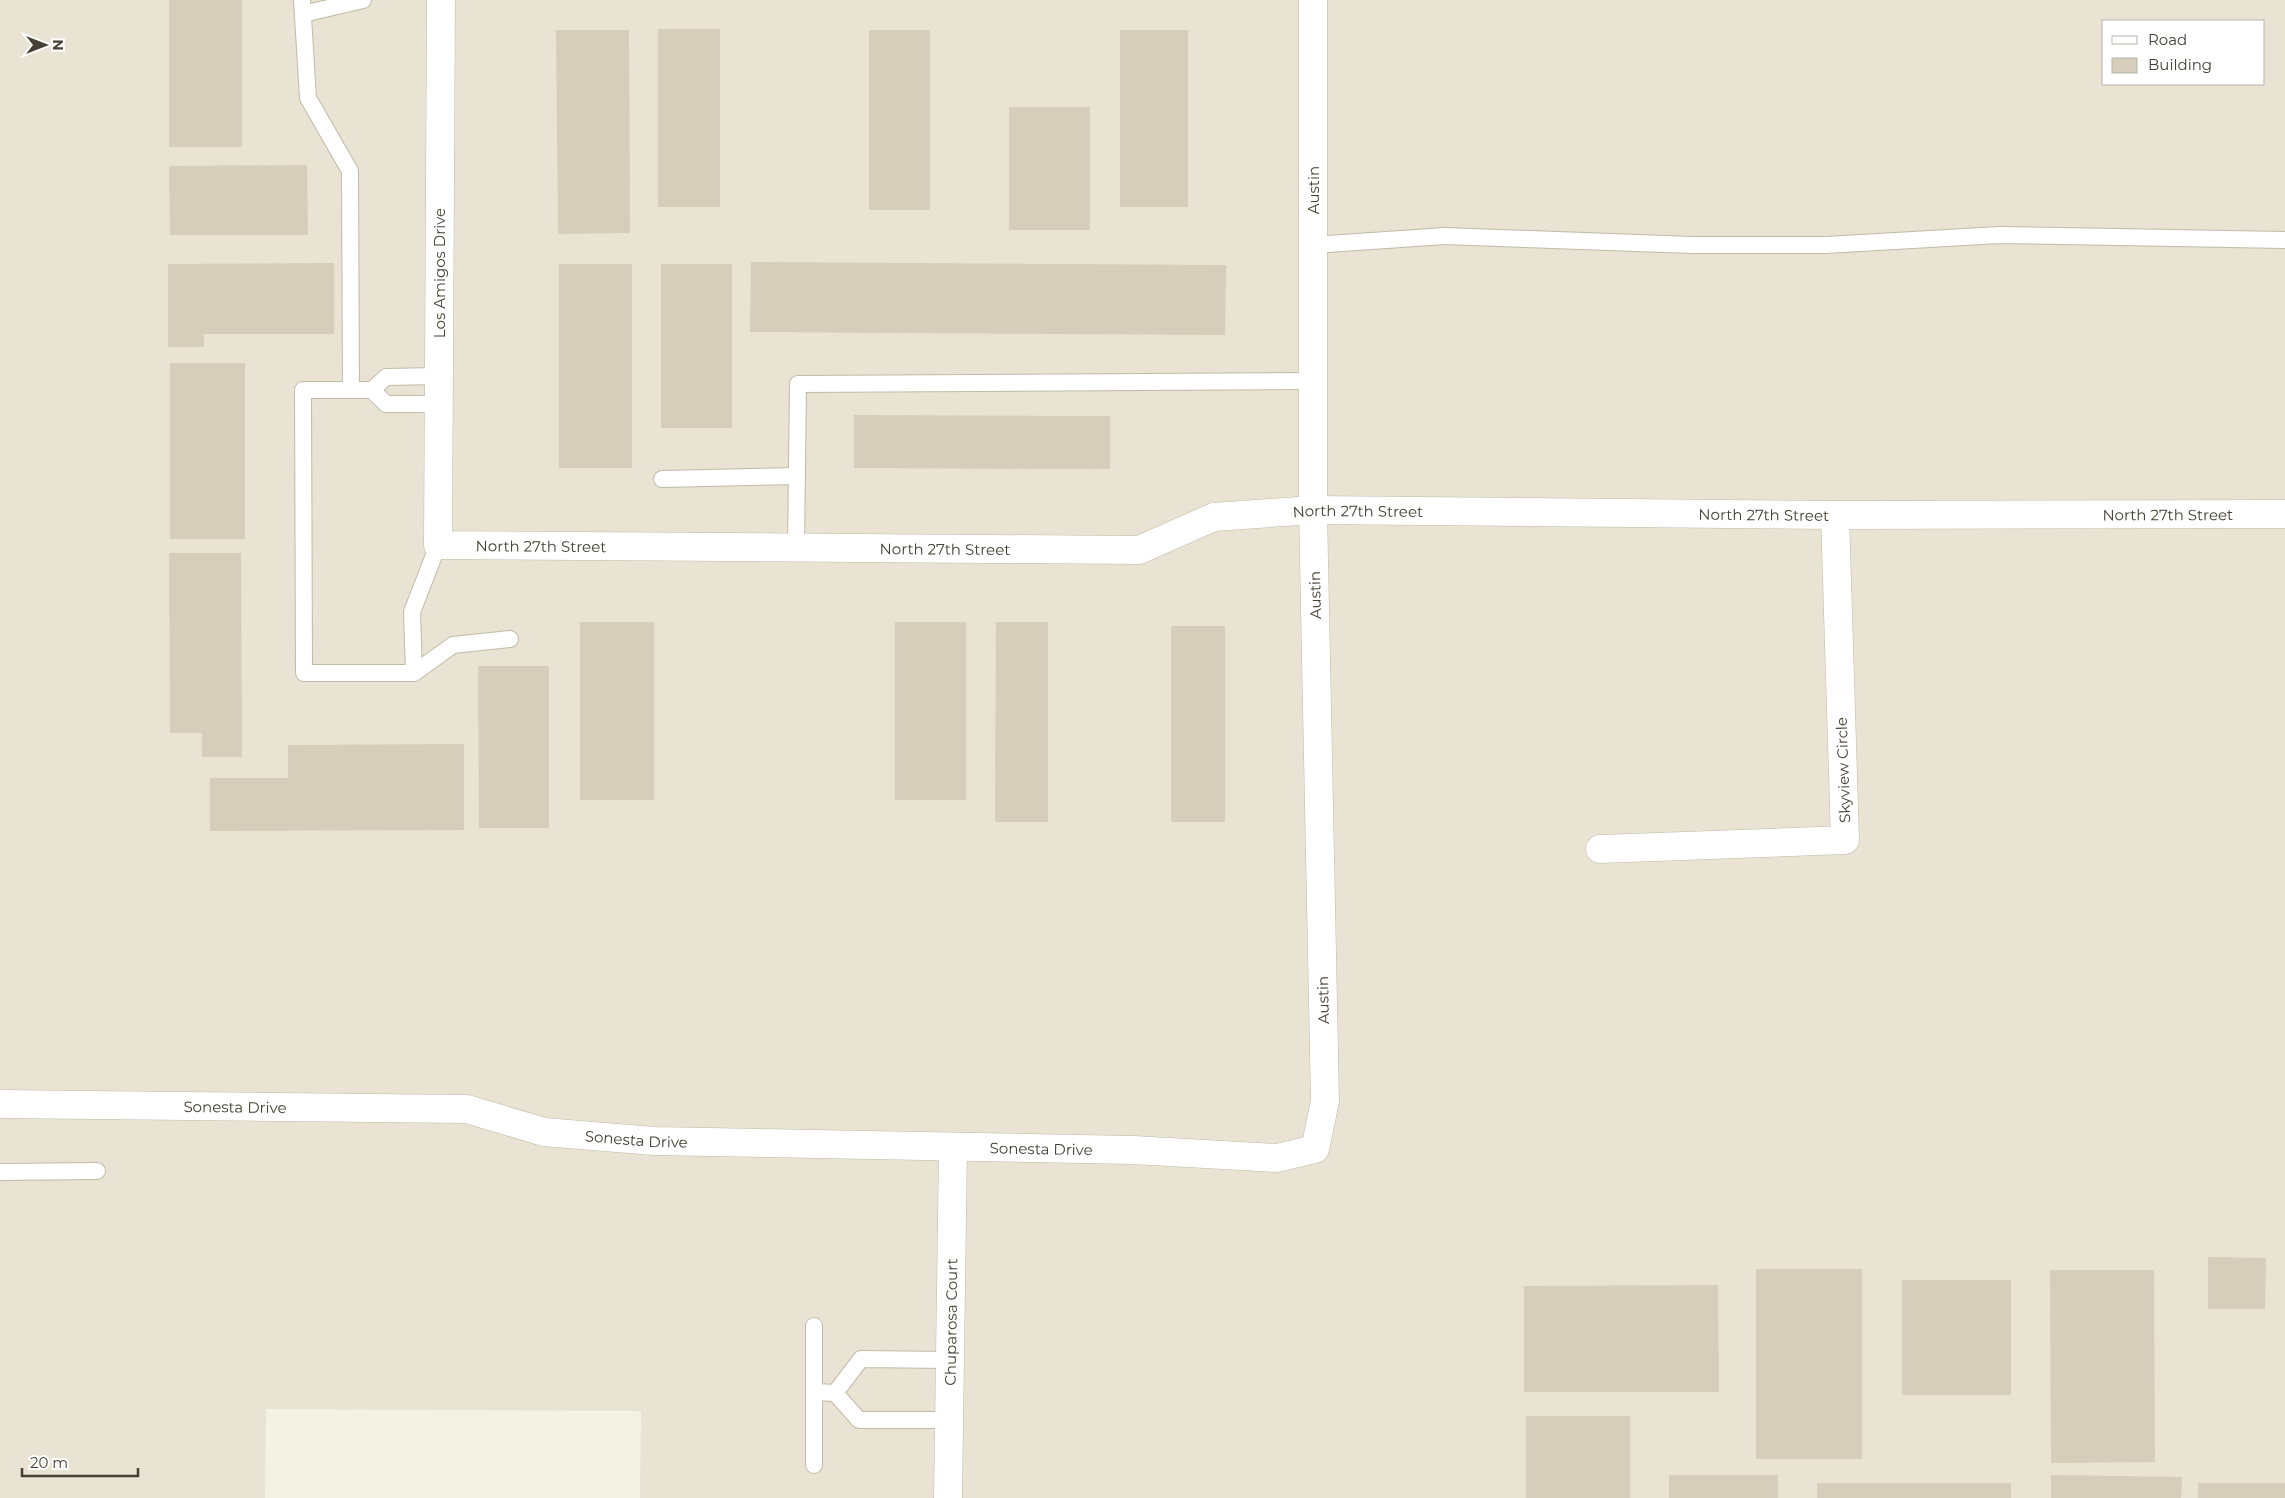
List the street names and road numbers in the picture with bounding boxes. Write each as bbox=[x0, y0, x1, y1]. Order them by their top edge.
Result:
street label: Austin bbox=[1304, 166, 1323, 214]
street label: Los Amigos Drive bbox=[430, 208, 449, 338]
street label: North 27th Street bbox=[1292, 500, 1423, 521]
street label: North 27th Street bbox=[1698, 504, 1829, 524]
street label: North 27th Street bbox=[2102, 505, 2233, 524]
street label: North 27th Street bbox=[476, 536, 606, 556]
street label: North 27th Street bbox=[880, 539, 1010, 559]
street label: Austin bbox=[1305, 571, 1325, 619]
street label: Skyview Circle bbox=[1832, 717, 1854, 823]
street label: Austin bbox=[1313, 976, 1333, 1024]
street label: Sonesta Drive bbox=[183, 1096, 287, 1117]
street label: Sonesta Drive bbox=[584, 1126, 688, 1151]
street label: Sonesta Drive bbox=[989, 1138, 1093, 1159]
street label: Chuparosa Court bbox=[940, 1258, 961, 1386]

